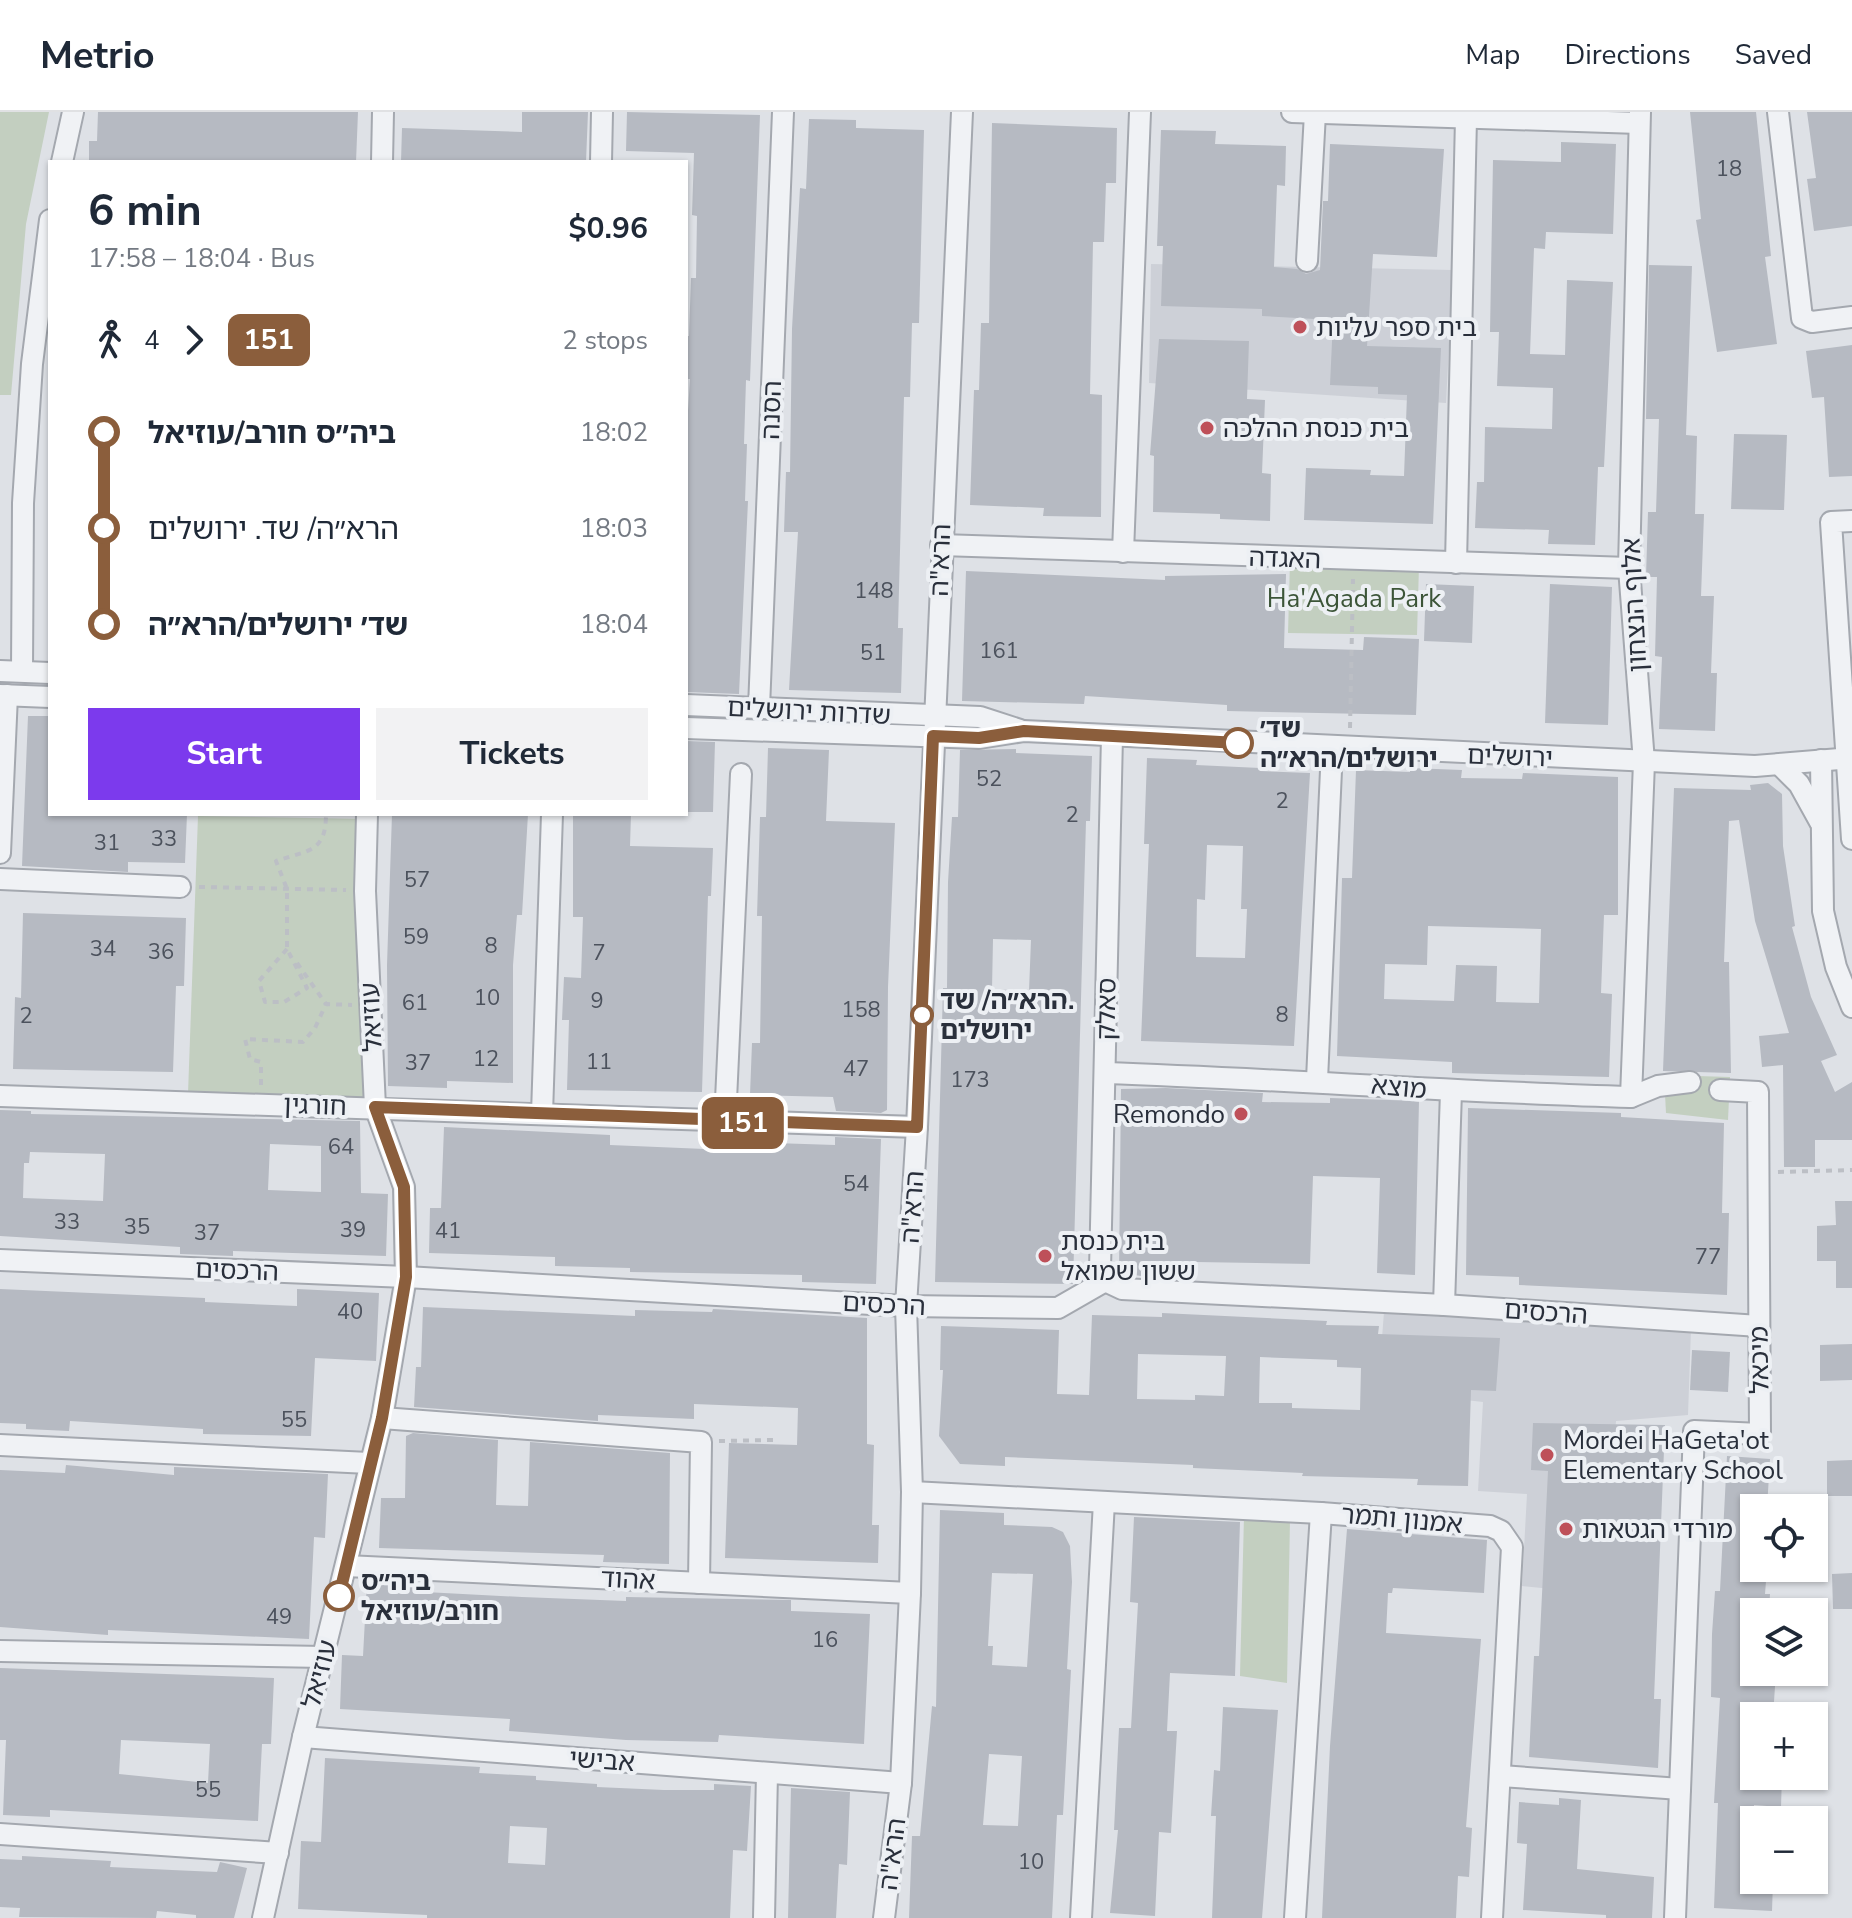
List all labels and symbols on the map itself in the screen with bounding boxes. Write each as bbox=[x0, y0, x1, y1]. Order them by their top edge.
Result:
house number: 18 bbox=[1716, 154, 1742, 184]
place label: בית ספר עליות bbox=[1316, 310, 1477, 345]
marker: בית ספר עליות bbox=[1291, 318, 1309, 336]
street label: הסנה bbox=[753, 380, 790, 440]
place label: בית כנסת ההלכה bbox=[1223, 411, 1409, 446]
marker: בית כנסת ההלכה bbox=[1198, 419, 1216, 437]
street label: הרא"ה bbox=[922, 523, 959, 597]
street label: אלוף הנצחון bbox=[1613, 537, 1655, 673]
street label: האגדה bbox=[1248, 540, 1322, 577]
house number: 148 bbox=[854, 576, 894, 606]
park label: Ha'Agada Park bbox=[1267, 581, 1442, 616]
house number: 161 bbox=[979, 636, 1019, 666]
house number: 51 bbox=[860, 638, 886, 668]
street label: שדרות ירושלים bbox=[726, 690, 892, 733]
place label: שד׳ ירושלים/הרא״ה bbox=[1260, 711, 1438, 776]
marker: שד׳ ירושלים/הרא״ה bbox=[1223, 728, 1253, 758]
street label: ירושלים bbox=[1466, 738, 1553, 775]
house number: 52 bbox=[976, 764, 1002, 794]
house number: 2 bbox=[1275, 786, 1289, 816]
house number: 2 bbox=[1065, 800, 1079, 830]
house number: 33 bbox=[151, 824, 177, 854]
house number: 31 bbox=[94, 828, 120, 858]
house number: 57 bbox=[404, 865, 430, 895]
house number: 59 bbox=[403, 922, 429, 952]
house number: 8 bbox=[484, 931, 498, 961]
house number: 34 bbox=[90, 934, 116, 964]
house number: 36 bbox=[148, 937, 174, 967]
house number: 7 bbox=[592, 938, 606, 968]
street label: סאלק bbox=[1088, 977, 1125, 1041]
street label: עוזיאל bbox=[352, 981, 391, 1053]
house number: 10 bbox=[474, 983, 500, 1013]
place label: הרא״ה/ שד. ירושלים bbox=[940, 983, 1074, 1048]
house number: 9 bbox=[590, 986, 604, 1016]
house number: 61 bbox=[402, 988, 428, 1018]
house number: 158 bbox=[841, 995, 881, 1025]
house number: 8 bbox=[1275, 1000, 1289, 1030]
house number: 2 bbox=[19, 1001, 33, 1031]
marker: הרא״ה/ שד. ירושלים bbox=[911, 1004, 933, 1026]
house number: 12 bbox=[473, 1044, 499, 1074]
house number: 11 bbox=[586, 1047, 612, 1077]
house number: 37 bbox=[405, 1048, 431, 1078]
house number: 47 bbox=[843, 1054, 869, 1084]
house number: 173 bbox=[950, 1065, 990, 1095]
street label: מוצא bbox=[1370, 1068, 1428, 1107]
street label: חורגין bbox=[283, 1087, 347, 1124]
line badge: 151 bbox=[697, 1097, 789, 1149]
place label: Remondo bbox=[1113, 1097, 1225, 1132]
marker: Remondo bbox=[1232, 1105, 1250, 1123]
house number: 64 bbox=[328, 1132, 354, 1162]
house number: 54 bbox=[843, 1169, 869, 1199]
street label: הרא"ה bbox=[893, 1169, 932, 1245]
house number: 33 bbox=[54, 1207, 80, 1237]
house number: 35 bbox=[124, 1212, 150, 1242]
house number: 39 bbox=[340, 1215, 366, 1245]
house number: 41 bbox=[435, 1216, 461, 1246]
house number: 37 bbox=[194, 1218, 220, 1248]
place label: בית כנסת ששון שמואל bbox=[1061, 1224, 1196, 1289]
house number: 77 bbox=[1695, 1242, 1721, 1272]
marker: בית כנסת ששון שמואל bbox=[1036, 1247, 1054, 1265]
street label: הרכסים bbox=[195, 1252, 279, 1289]
street label: הרכסים bbox=[841, 1285, 927, 1324]
street label: הרכסים bbox=[1503, 1292, 1589, 1333]
house number: 40 bbox=[337, 1297, 363, 1327]
street label: מיכאל bbox=[1741, 1326, 1778, 1394]
house number: 55 bbox=[281, 1405, 307, 1435]
place label: Mordei HaGeta'ot Elementary School bbox=[1563, 1423, 1783, 1488]
marker: Mordei HaGeta'ot Elementary School bbox=[1538, 1446, 1556, 1464]
street label: אמנון ותמר bbox=[1340, 1497, 1464, 1542]
place label: מורדי הגטאות bbox=[1582, 1512, 1733, 1547]
marker: מורדי הגטאות bbox=[1557, 1520, 1575, 1538]
street label: אהוד bbox=[600, 1561, 656, 1598]
place label: ביה״ס חורב/עוזיאל bbox=[361, 1564, 499, 1629]
marker: ביה״ס חורב/עוזיאל bbox=[324, 1581, 354, 1611]
house number: 49 bbox=[266, 1602, 292, 1632]
house number: 16 bbox=[812, 1625, 838, 1655]
street label: עוזיאל bbox=[294, 1636, 345, 1712]
street label: אבישי bbox=[568, 1741, 636, 1780]
house number: 55 bbox=[195, 1775, 221, 1805]
street label: הרא"ה bbox=[871, 1816, 914, 1892]
house number: 10 bbox=[1018, 1847, 1044, 1877]

